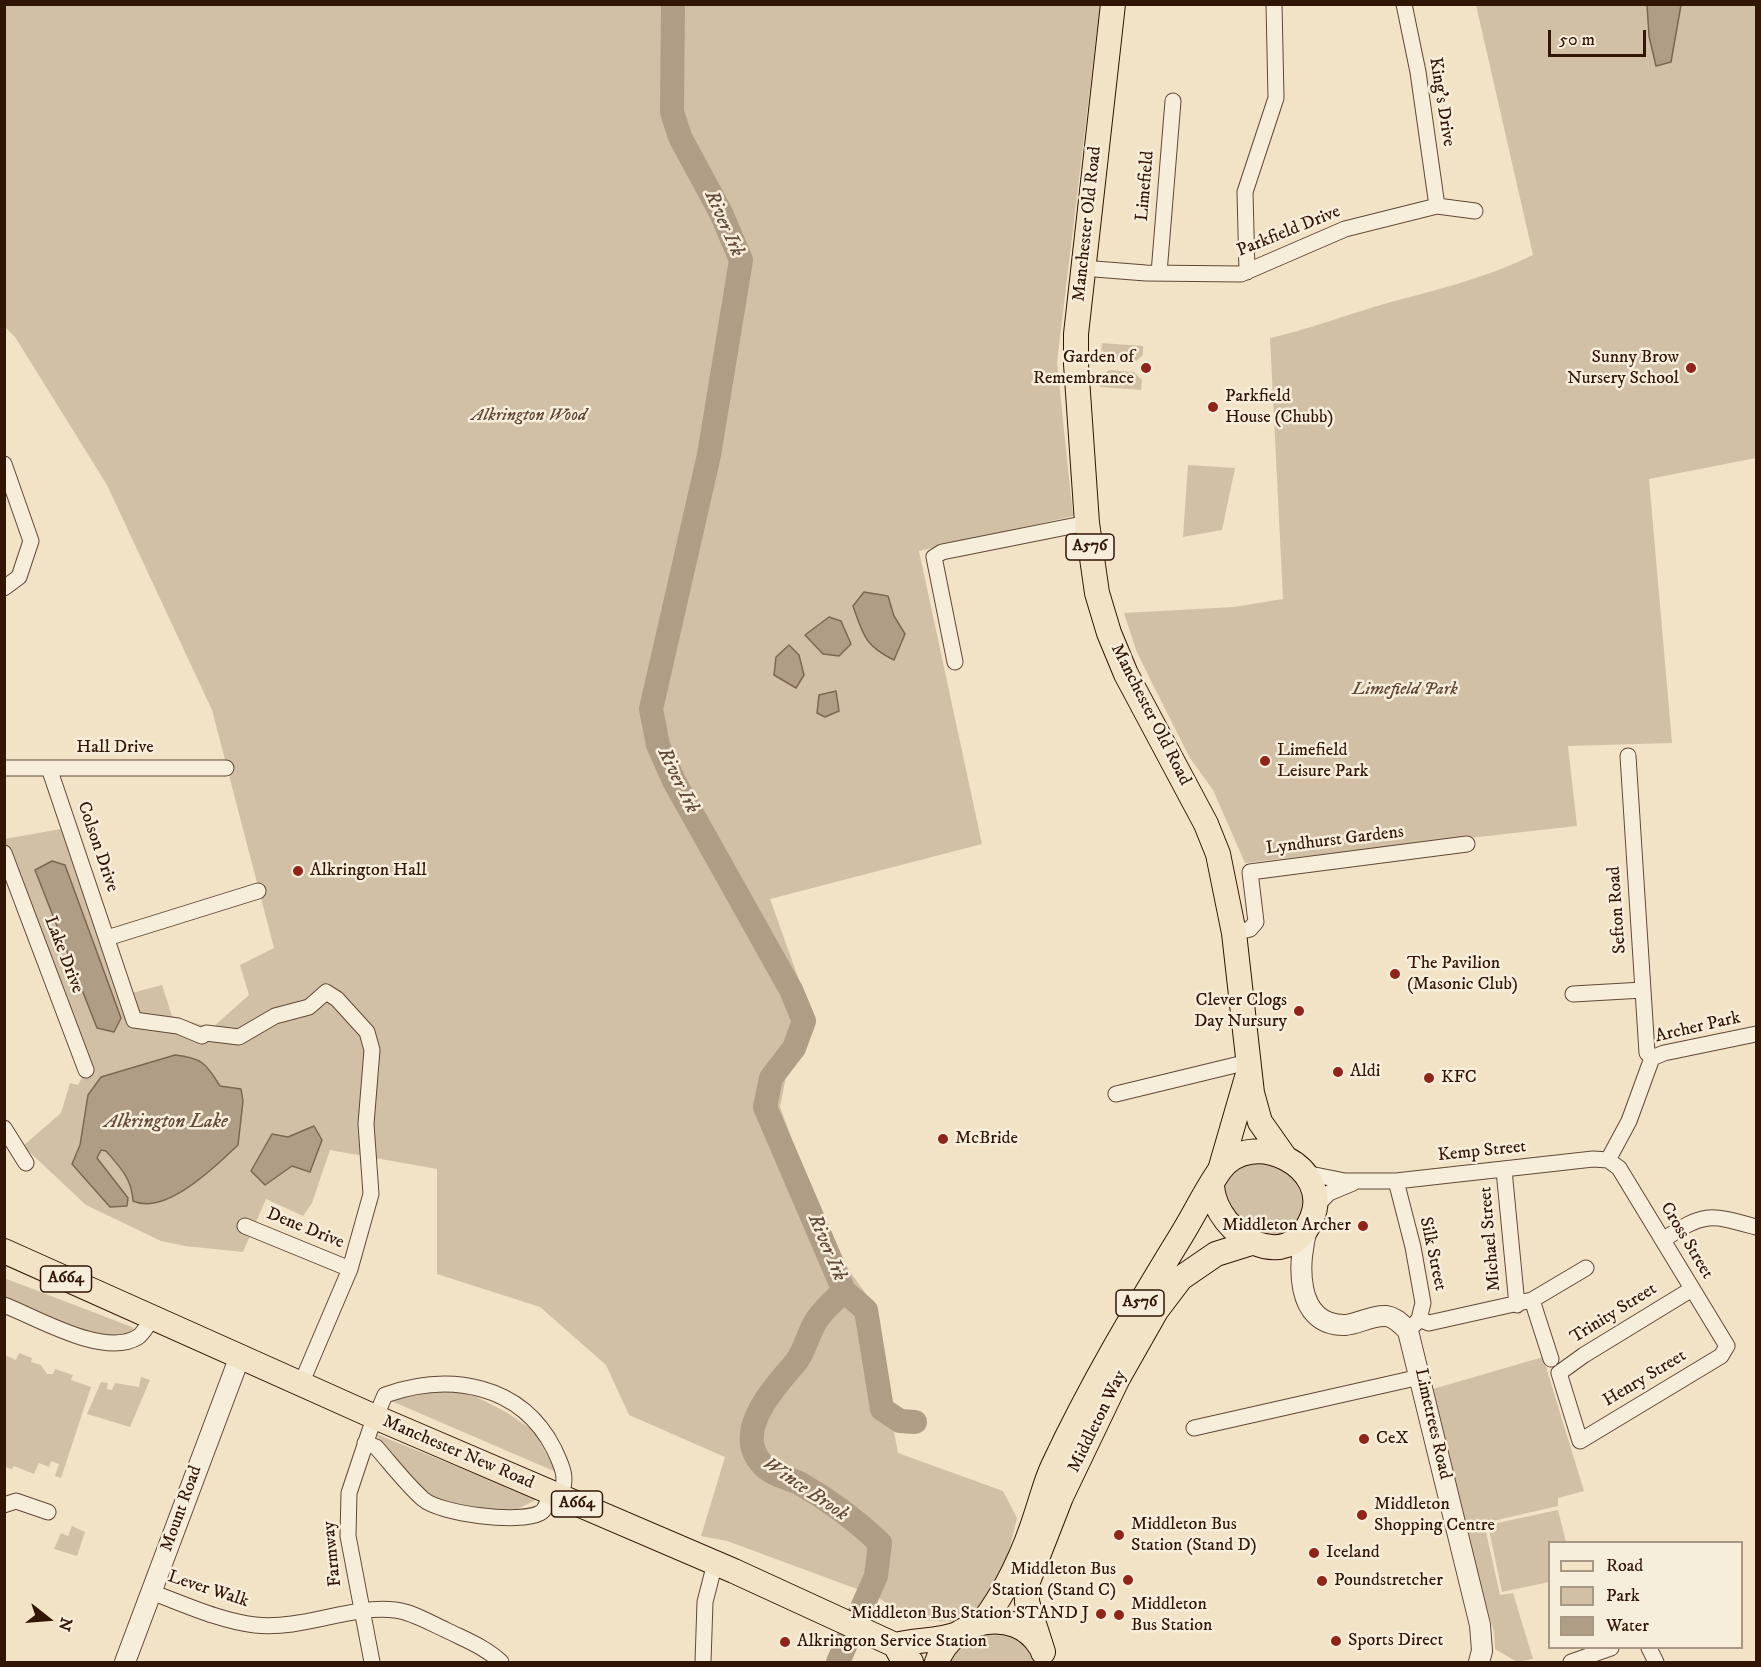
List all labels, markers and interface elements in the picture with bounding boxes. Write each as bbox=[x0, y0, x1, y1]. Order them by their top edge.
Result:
scale bar bbox=[1551, 18, 1648, 56]
text: 50 m bbox=[1559, 29, 1595, 51]
street label: King's Drive bbox=[1423, 56, 1459, 148]
street label: Manchester Old Road bbox=[1069, 145, 1107, 303]
street label: Limefield bbox=[1132, 150, 1160, 222]
water label: River Irk bbox=[698, 187, 748, 261]
street label: Parkfield Drive bbox=[1234, 201, 1344, 263]
place label: Garden of Remembrance bbox=[1033, 347, 1134, 389]
place label: Sunny Brow Nursery School bbox=[1567, 347, 1679, 389]
marker: Garden of Remembrance bbox=[1139, 361, 1153, 375]
marker: Sunny Brow Nursery School bbox=[1684, 361, 1698, 375]
place label: Parkfield House (Chubb) bbox=[1225, 386, 1333, 428]
marker: Parkfield House (Chubb) bbox=[1206, 400, 1220, 414]
park label: Alkrington Wood bbox=[472, 405, 586, 427]
road number: A576 bbox=[1066, 534, 1114, 560]
street label: Manchester Old Road bbox=[1105, 641, 1195, 789]
park label: Limefield Park bbox=[1352, 679, 1458, 701]
street label: Hall Drive bbox=[76, 737, 154, 759]
place label: Limefield Leisure Park bbox=[1277, 740, 1368, 783]
water label: River Irk bbox=[651, 744, 703, 818]
marker: Limefield Leisure Park bbox=[1258, 754, 1272, 768]
street label: Colson Drive bbox=[71, 799, 123, 895]
street label: Lyndhurst Gardens bbox=[1265, 822, 1405, 860]
place label: Alkrington Hall bbox=[310, 860, 427, 882]
marker: Alkrington Hall bbox=[291, 864, 305, 878]
street label: Sefton Road bbox=[1604, 866, 1632, 954]
street label: Lake Drive bbox=[38, 913, 88, 997]
place label: The Pavilion (Masonic Club) bbox=[1407, 953, 1518, 996]
marker: The Pavilion (Masonic Club) bbox=[1388, 967, 1402, 981]
place label: Clever Clogs Day Nursury bbox=[1194, 990, 1287, 1032]
marker: Clever Clogs Day Nursury bbox=[1292, 1004, 1306, 1018]
street label: Archer Park bbox=[1653, 1008, 1743, 1048]
place label: Aldi bbox=[1350, 1061, 1380, 1083]
marker: Aldi bbox=[1331, 1065, 1345, 1079]
place label: KFC bbox=[1441, 1067, 1477, 1089]
marker: KFC bbox=[1422, 1071, 1436, 1085]
water label: Alkrington Lake bbox=[104, 1111, 228, 1135]
place label: McBride bbox=[955, 1128, 1018, 1150]
marker: McBride bbox=[936, 1132, 950, 1146]
street label: Kemp Street bbox=[1437, 1137, 1527, 1167]
street label: Michael Street bbox=[1476, 1186, 1506, 1292]
street label: Cross Street bbox=[1655, 1199, 1717, 1283]
street label: Dene Drive bbox=[263, 1204, 347, 1254]
water label: River Irk bbox=[801, 1211, 851, 1285]
place label: Middleton Archer bbox=[1222, 1215, 1351, 1237]
street label: Silk Street bbox=[1414, 1215, 1450, 1293]
marker: Middleton Archer bbox=[1356, 1219, 1370, 1233]
road number: A664 bbox=[40, 1266, 92, 1292]
street label: Trinity Street bbox=[1567, 1279, 1661, 1349]
road number: A576 bbox=[1116, 1290, 1164, 1316]
street label: Henry Street bbox=[1599, 1346, 1691, 1412]
street label: Limetrees Road bbox=[1409, 1366, 1455, 1482]
street label: Middleton Way bbox=[1064, 1367, 1132, 1477]
street label: Manchester New Road bbox=[379, 1411, 537, 1495]
place label: CeX bbox=[1376, 1428, 1408, 1450]
marker: CeX bbox=[1357, 1432, 1371, 1446]
water label: Wince Brook bbox=[758, 1453, 852, 1527]
street label: Mount Road bbox=[156, 1463, 208, 1555]
road number: A664 bbox=[552, 1491, 602, 1517]
place label: Middleton Shopping Centre bbox=[1374, 1494, 1495, 1537]
marker: Middleton Shopping Centre bbox=[1355, 1508, 1369, 1522]
place label: Middleton Bus Station (Stand D) bbox=[1131, 1514, 1257, 1556]
street label: Farmway bbox=[319, 1520, 347, 1588]
marker: Middleton Bus Station (Stand D) bbox=[1112, 1528, 1126, 1542]
legend bbox=[1548, 1541, 1743, 1649]
place label: Iceland bbox=[1326, 1542, 1380, 1564]
marker: Iceland bbox=[1307, 1546, 1321, 1560]
text: Road bbox=[1606, 1555, 1643, 1577]
place label: Middleton Bus Station (Stand C) bbox=[992, 1559, 1116, 1602]
street label: Lever Walk bbox=[165, 1567, 251, 1613]
place label: Poundstretcher bbox=[1334, 1570, 1443, 1592]
marker: Middleton Bus Station (Stand C) bbox=[1121, 1573, 1135, 1587]
marker: Poundstretcher bbox=[1315, 1574, 1329, 1588]
text: Park bbox=[1606, 1585, 1640, 1607]
north arrow bbox=[18, 1589, 78, 1649]
place label: Middleton Bus Station bbox=[1131, 1594, 1212, 1636]
place label: Middleton Bus Station STAND J bbox=[851, 1603, 1089, 1625]
marker: Middleton Bus Station STAND J bbox=[1094, 1607, 1108, 1621]
marker: Middleton Bus Station bbox=[1112, 1608, 1126, 1622]
text: N bbox=[54, 1615, 77, 1633]
text: Water bbox=[1606, 1615, 1649, 1637]
place label: Sports Direct bbox=[1348, 1630, 1443, 1652]
place label: Alkrington Service Station bbox=[797, 1631, 987, 1653]
marker: Sports Direct bbox=[1329, 1634, 1343, 1648]
marker: Alkrington Service Station bbox=[778, 1635, 792, 1649]

